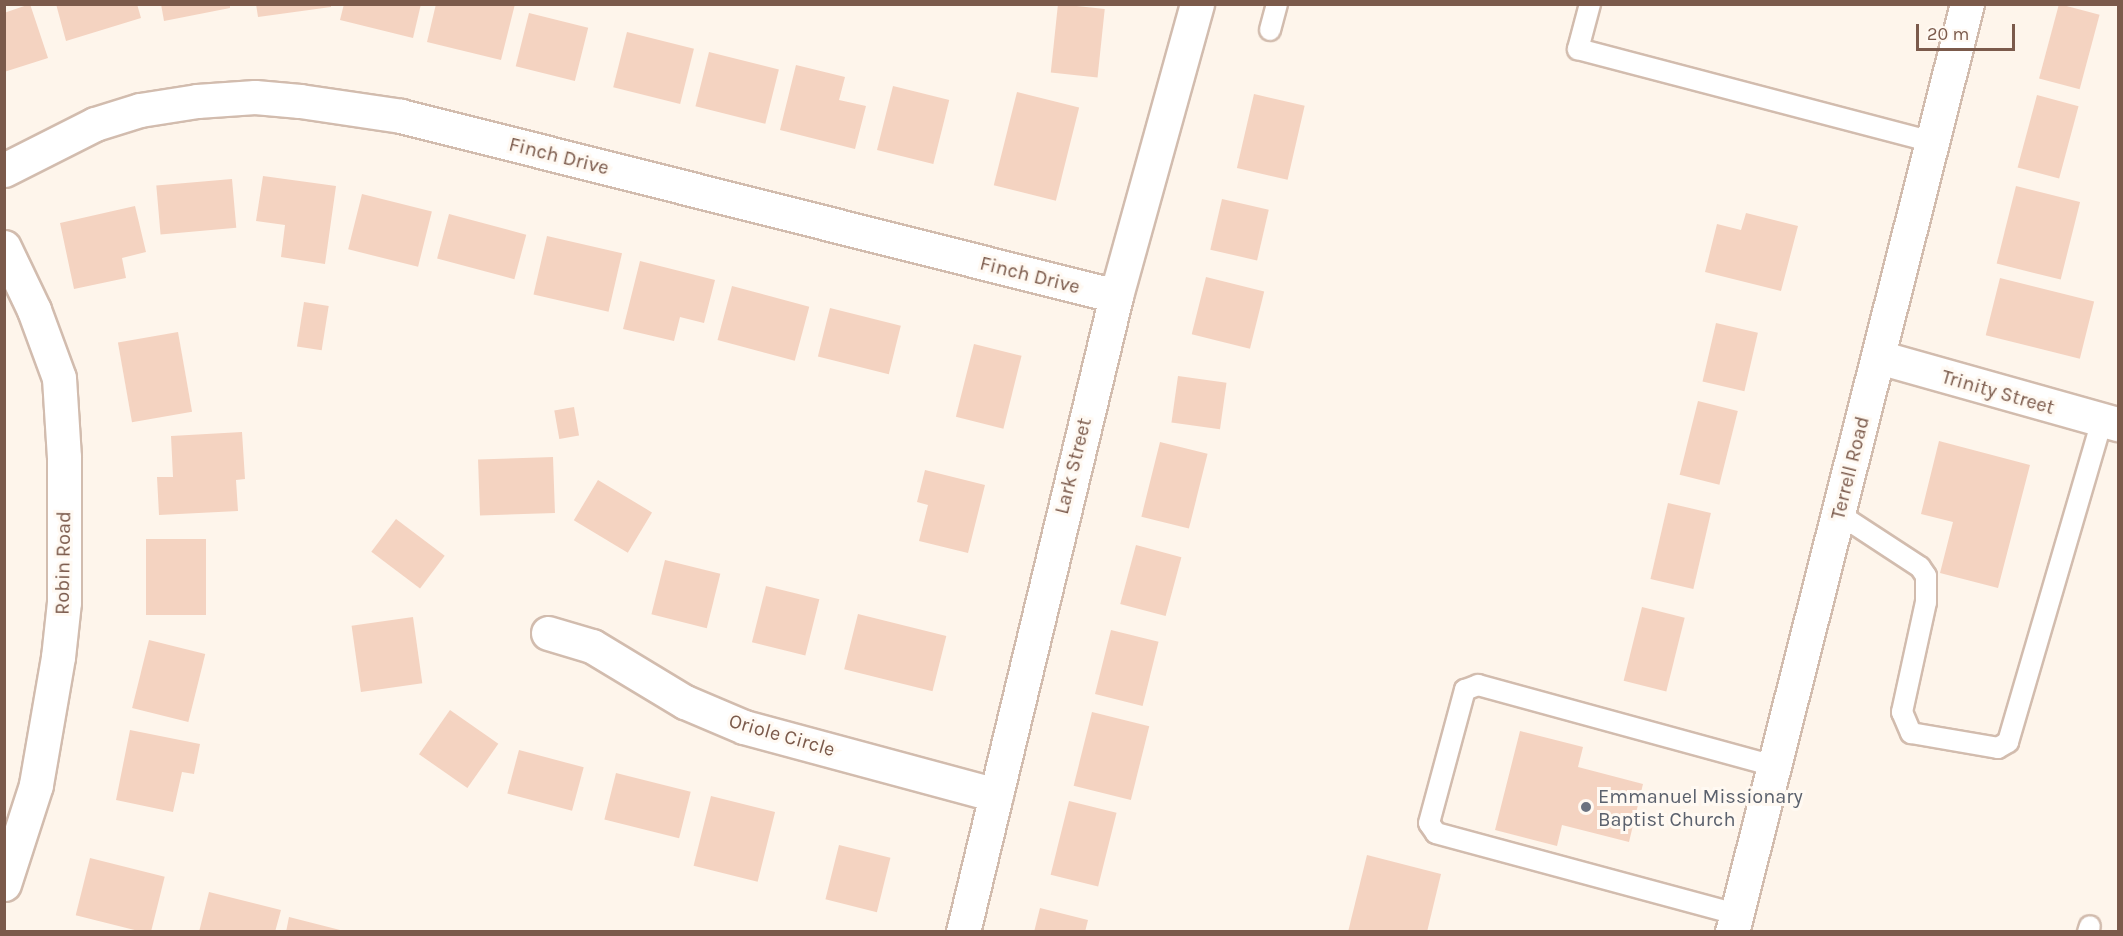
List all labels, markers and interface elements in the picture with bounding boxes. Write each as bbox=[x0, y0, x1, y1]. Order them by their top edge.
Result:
scale bar bbox=[1919, 12, 2018, 50]
text: 20 m bbox=[1927, 23, 1969, 45]
street label: Finch Drive bbox=[506, 132, 612, 180]
street label: Finch Drive bbox=[977, 251, 1083, 299]
street label: Trinity Street bbox=[1939, 364, 2057, 420]
street label: Terrell Road bbox=[1826, 414, 1874, 522]
street label: Lark Street bbox=[1049, 415, 1097, 517]
street label: Robin Road bbox=[50, 511, 76, 615]
street label: Oriole Circle bbox=[726, 708, 838, 762]
place label: Emmanuel Missionary Baptist Church bbox=[1598, 784, 1803, 831]
marker: Emmanuel Missionary Baptist Church bbox=[1579, 800, 1593, 814]

